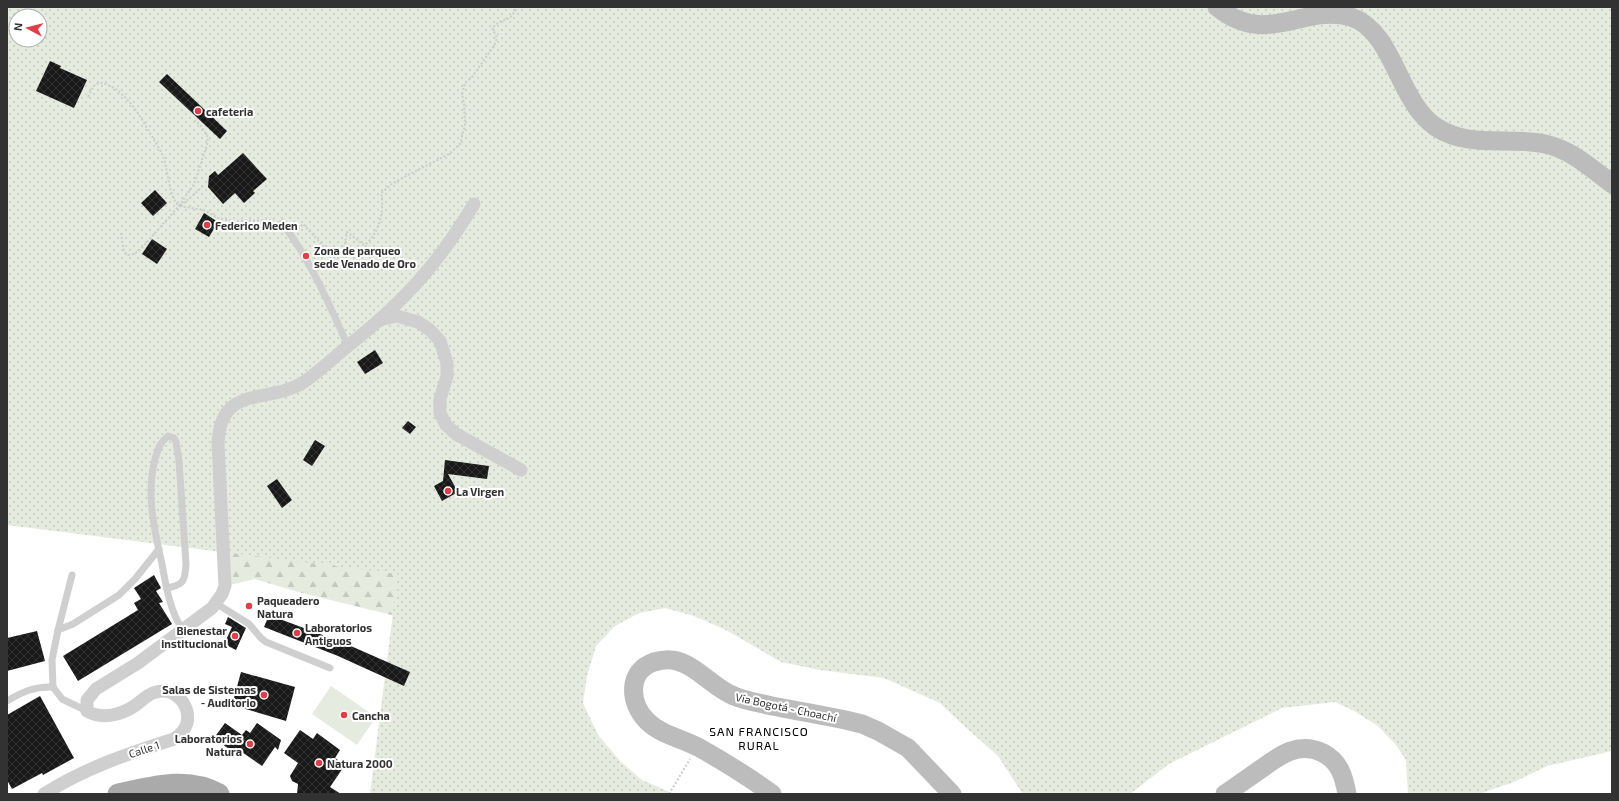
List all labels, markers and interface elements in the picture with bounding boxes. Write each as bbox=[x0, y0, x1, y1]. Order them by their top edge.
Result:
north arrow bbox=[8, 8, 48, 48]
text: N bbox=[11, 22, 25, 31]
place label: cafeteria bbox=[206, 105, 253, 118]
marker: cafeteria bbox=[193, 106, 203, 116]
place label: Federico Meden bbox=[215, 219, 298, 232]
marker: Federico Meden bbox=[202, 220, 212, 230]
place label: Zona de parqueo sede Venado de Oro bbox=[314, 244, 416, 270]
marker: Zona de parqueo sede Venado de Oro bbox=[301, 251, 311, 261]
place label: La Virgen bbox=[456, 485, 504, 498]
marker: La Virgen bbox=[443, 486, 453, 496]
place label: Paqueadero Natura bbox=[257, 594, 320, 620]
marker: Paqueadero Natura bbox=[244, 601, 254, 611]
place label: Laboratorios Antiguos bbox=[305, 621, 372, 647]
place label: Bienestar institucional bbox=[161, 624, 227, 650]
marker: Laboratorios Antiguos bbox=[292, 628, 302, 638]
marker: Bienestar institucional bbox=[230, 631, 240, 641]
place label: Salas de Sistemas - Auditorio bbox=[162, 683, 257, 709]
marker: Salas de Sistemas - Auditorio bbox=[259, 690, 269, 700]
street label: Vía Bogotá - Choachí bbox=[734, 690, 839, 724]
place label: Cancha bbox=[352, 709, 390, 722]
marker: Cancha bbox=[339, 710, 349, 720]
district label: SAN FRANCISCO RURAL bbox=[709, 724, 809, 752]
place label: Laboratorios Natura bbox=[175, 732, 242, 758]
street label: Calle 1 bbox=[127, 738, 161, 760]
marker: Laboratorios Natura bbox=[245, 739, 255, 749]
place label: Natura 2000 bbox=[327, 757, 393, 770]
marker: Natura 2000 bbox=[314, 758, 324, 768]

